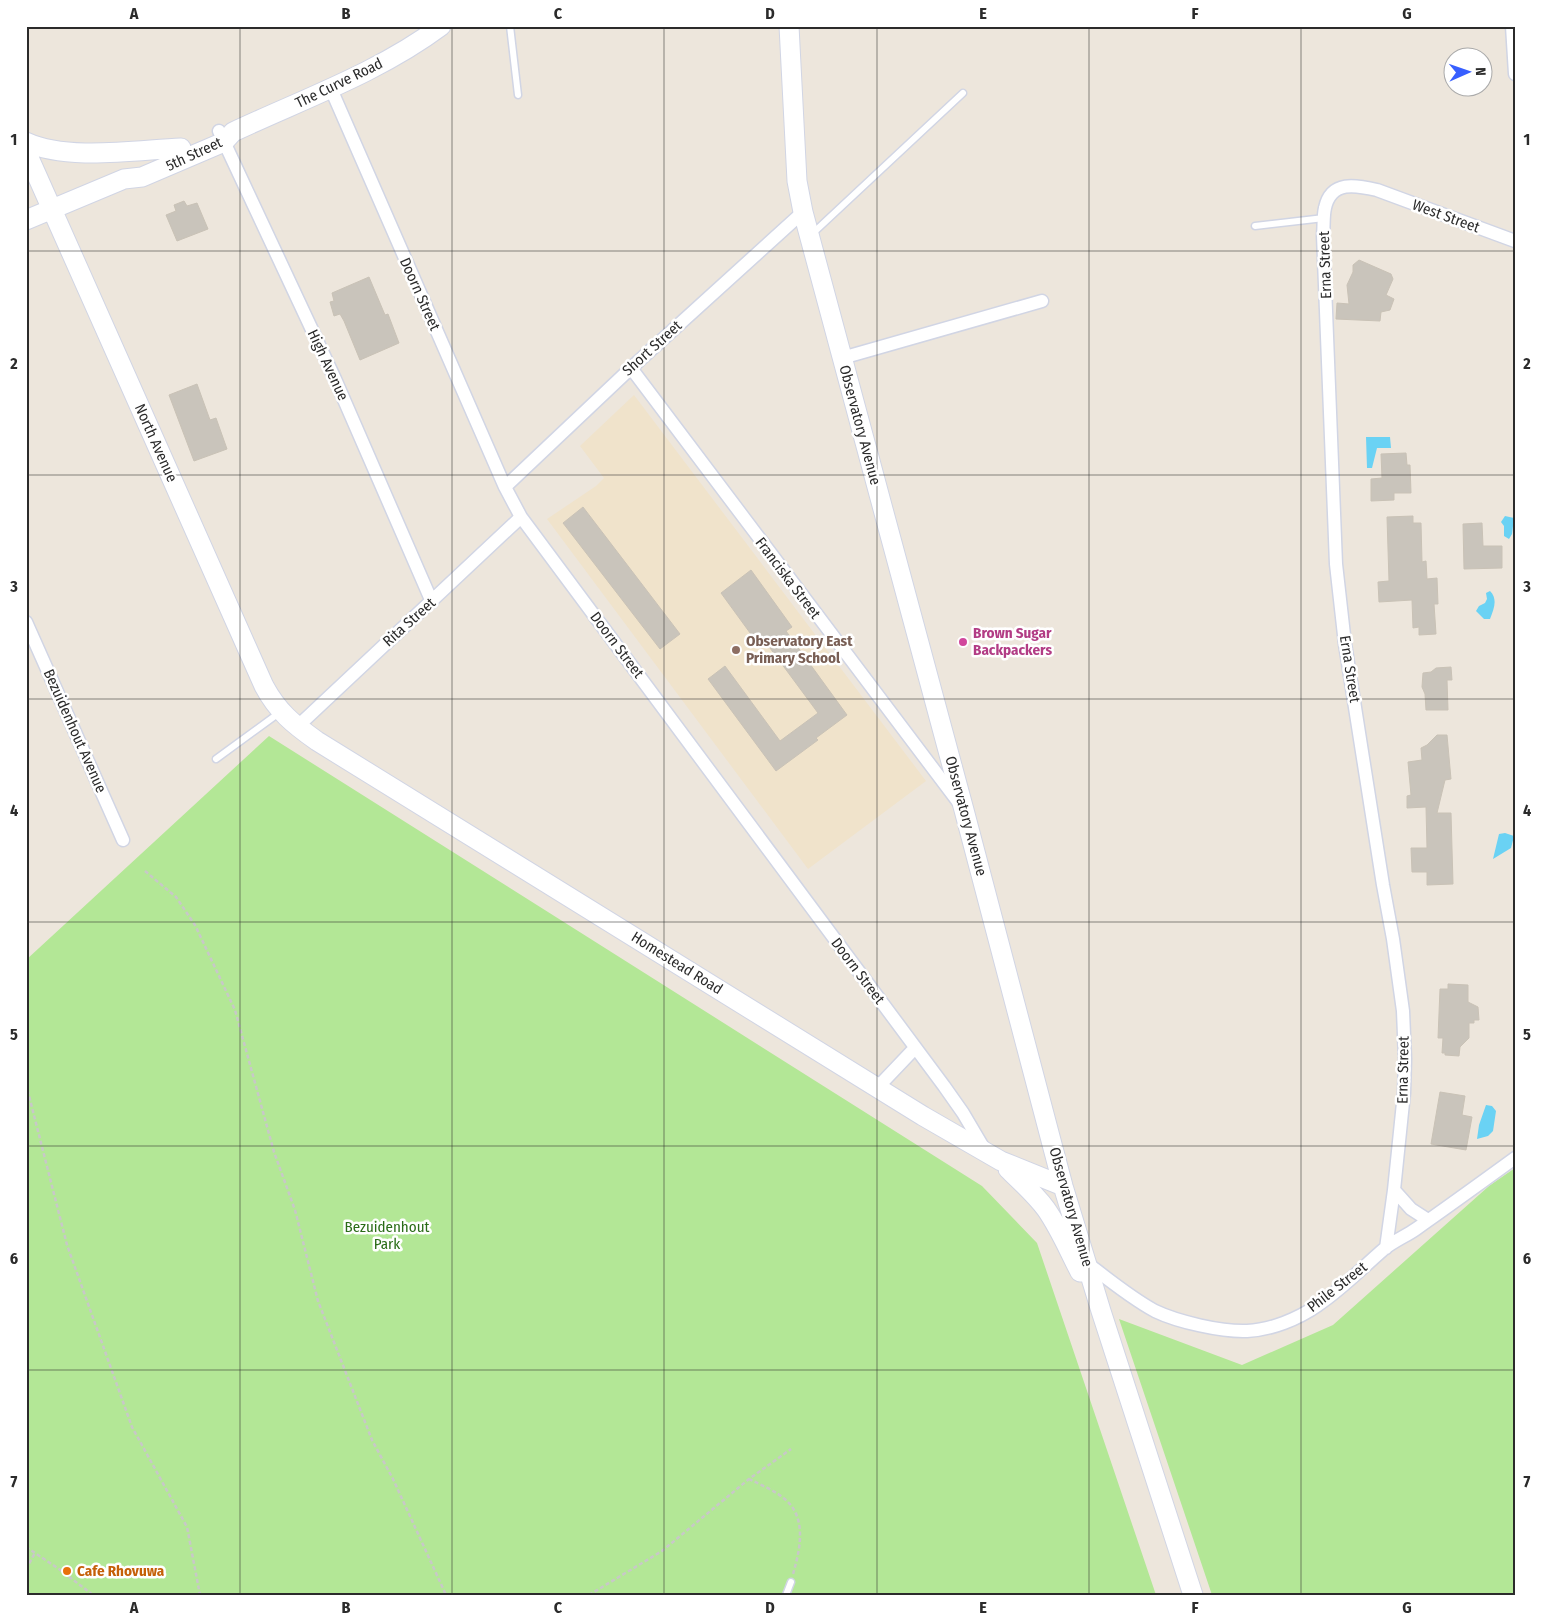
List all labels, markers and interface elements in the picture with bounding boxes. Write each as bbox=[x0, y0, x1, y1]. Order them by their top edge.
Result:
text: A bbox=[129, 4, 139, 23]
text: B bbox=[342, 4, 351, 23]
text: C bbox=[554, 4, 563, 23]
text: D bbox=[765, 4, 775, 23]
text: E bbox=[979, 4, 987, 23]
text: F bbox=[1191, 4, 1199, 23]
text: G bbox=[1402, 4, 1412, 23]
north arrow bbox=[1444, 48, 1494, 98]
street label: The Curve Road bbox=[292, 54, 386, 112]
text: N bbox=[1472, 67, 1489, 76]
text: 1 bbox=[11, 130, 17, 149]
text: 1 bbox=[1524, 130, 1530, 149]
street label: 5th Street bbox=[163, 133, 225, 175]
street label: West Street bbox=[1410, 196, 1482, 236]
street label: Erna Street bbox=[1315, 231, 1335, 299]
street label: Doorn Street bbox=[396, 255, 444, 333]
street label: Short Street bbox=[619, 317, 686, 379]
street label: High Avenue bbox=[304, 327, 352, 403]
text: 2 bbox=[9, 354, 18, 373]
text: 2 bbox=[1522, 354, 1531, 373]
street label: Observatory Avenue bbox=[835, 363, 885, 487]
street label: North Avenue bbox=[131, 401, 181, 485]
street label: Franciska Street bbox=[752, 534, 824, 622]
text: 3 bbox=[9, 577, 18, 596]
text: 3 bbox=[1522, 577, 1531, 596]
street label: Rita Street bbox=[379, 594, 439, 650]
street label: Doorn Street bbox=[586, 608, 648, 682]
place label: Brown Sugar Backpackers bbox=[973, 624, 1052, 659]
place label: Observatory East Primary School bbox=[746, 632, 853, 667]
street label: Erna Street bbox=[1336, 634, 1364, 704]
marker: Brown Sugar Backpackers bbox=[957, 636, 969, 648]
marker: Observatory East Primary School bbox=[730, 644, 742, 656]
street label: Bezuidenhout Avenue bbox=[40, 666, 110, 796]
street label: Observatory Avenue bbox=[941, 754, 991, 878]
text: 4 bbox=[10, 801, 18, 820]
text: 4 bbox=[1523, 801, 1531, 820]
street label: Homestead Road bbox=[628, 928, 726, 998]
street label: Doorn Street bbox=[827, 934, 889, 1008]
text: 5 bbox=[10, 1025, 18, 1044]
text: 5 bbox=[1523, 1025, 1531, 1044]
street label: Erna Street bbox=[1393, 1036, 1413, 1104]
street label: Observatory Avenue bbox=[1045, 1145, 1097, 1269]
park label: Bezuidenhout Park bbox=[345, 1218, 430, 1253]
text: 6 bbox=[10, 1249, 18, 1268]
text: 6 bbox=[1523, 1249, 1531, 1268]
street label: Phile Street bbox=[1304, 1258, 1371, 1316]
text: 7 bbox=[11, 1472, 18, 1491]
text: 7 bbox=[1524, 1472, 1531, 1491]
place label: Cafe Rhovuwa bbox=[77, 1562, 165, 1580]
marker: Cafe Rhovuwa bbox=[61, 1565, 73, 1577]
text: A bbox=[129, 1598, 139, 1617]
text: B bbox=[342, 1598, 351, 1617]
text: C bbox=[554, 1598, 563, 1617]
text: D bbox=[765, 1598, 775, 1617]
text: E bbox=[979, 1598, 987, 1617]
text: F bbox=[1191, 1598, 1199, 1617]
text: G bbox=[1402, 1598, 1412, 1617]

